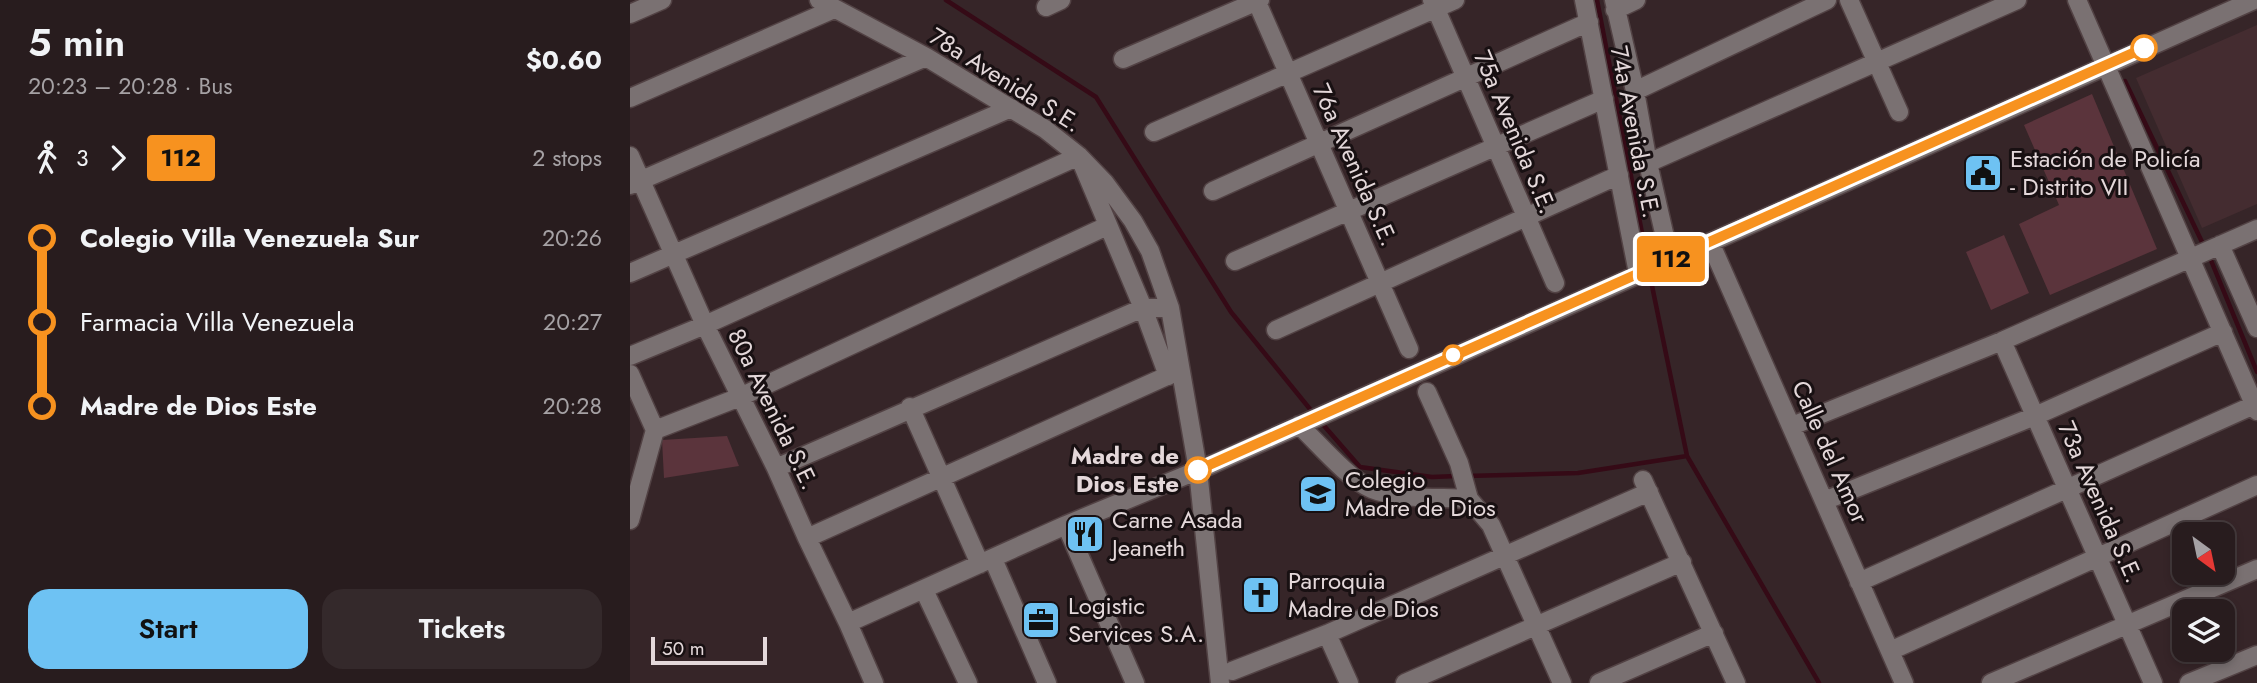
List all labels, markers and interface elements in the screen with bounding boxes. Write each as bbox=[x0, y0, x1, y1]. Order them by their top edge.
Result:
text: 5 min bbox=[28, 15, 125, 70]
street label: 78a Avenida S.E. bbox=[922, 19, 1088, 140]
unlabelled marker bbox=[2131, 35, 2157, 61]
text: $0.60 bbox=[526, 41, 602, 79]
street label: 74a Avenida S.E. bbox=[1602, 43, 1669, 221]
street label: 75a Avenida S.E. bbox=[1465, 45, 1566, 219]
text: 20:23 – 20:28 · Bus bbox=[28, 69, 233, 103]
street label: 76a Avenida S.E. bbox=[1304, 78, 1407, 252]
icon: walk bbox=[28, 139, 66, 177]
icon: forward bbox=[99, 139, 137, 177]
text: 112 bbox=[161, 140, 201, 175]
text: 3 bbox=[76, 141, 89, 175]
text: 2 stops bbox=[532, 141, 602, 175]
place label: Estación de Policía - Distrito VII bbox=[2010, 141, 2201, 204]
public building icon: Estación de Policía - Distrito VII bbox=[1962, 152, 2004, 194]
text: Colegio Villa Venezuela Sur bbox=[80, 219, 419, 257]
text: 20:26 bbox=[542, 221, 602, 255]
line badge: 112 bbox=[1631, 236, 1711, 282]
text: 112 bbox=[1651, 241, 1691, 276]
text: Farmacia Villa Venezuela bbox=[80, 303, 354, 341]
text: 20:27 bbox=[543, 305, 602, 339]
street label: 80a Avenida S.E. bbox=[719, 322, 828, 495]
unlabelled marker bbox=[1443, 345, 1463, 365]
street label: Calle del Amor bbox=[1783, 375, 1878, 530]
text: Madre de Dios Este bbox=[80, 387, 317, 425]
text: 20:28 bbox=[543, 389, 602, 423]
street label: 73a Avenida S.E. bbox=[2049, 415, 2152, 588]
place label: Madre de Dios Este bbox=[1071, 438, 1179, 501]
marker: Madre de Dios Este bbox=[1185, 457, 1211, 483]
place label: Colegio Madre de Dios bbox=[1345, 462, 1496, 525]
school or university icon: Colegio Madre de Dios bbox=[1297, 473, 1339, 515]
place label: Carne Asada Jeaneth bbox=[1109, 502, 1243, 565]
restaurant icon: Carne Asada Jeaneth bbox=[1064, 513, 1106, 555]
north arrow bbox=[2172, 522, 2235, 584]
map controls bbox=[2172, 522, 2235, 662]
place label: Parroquia Madre de Dios bbox=[1288, 563, 1439, 626]
church icon: Parroquia Madre de Dios bbox=[1240, 574, 1282, 616]
place label: Logistic Services S.A. bbox=[1068, 588, 1204, 651]
button: Start bbox=[28, 589, 308, 669]
button: Tickets bbox=[322, 589, 602, 669]
office icon: Logistic Services S.A. bbox=[1020, 599, 1062, 641]
button: layers bbox=[2172, 599, 2235, 662]
scale bar bbox=[651, 634, 766, 666]
text: 50 m bbox=[662, 635, 705, 662]

